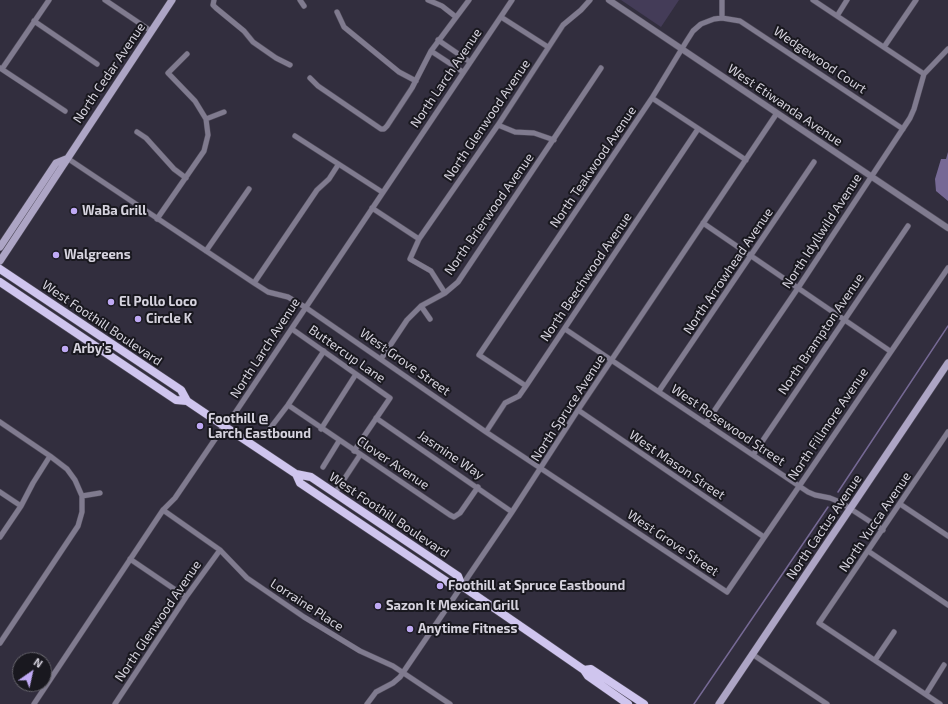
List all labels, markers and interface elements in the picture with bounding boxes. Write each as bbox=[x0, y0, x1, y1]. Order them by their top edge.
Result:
street label: North Cedar Avenue bbox=[70, 20, 148, 126]
street label: Wedgewood Court bbox=[771, 23, 869, 97]
street label: North Larch Avenue bbox=[407, 25, 485, 131]
street label: North Glenwood Avenue bbox=[441, 56, 533, 184]
street label: West Etiwanda Avenue bbox=[725, 61, 845, 149]
street label: North Teakwood Avenue bbox=[546, 103, 640, 231]
street label: North Brierwood Avenue bbox=[441, 150, 537, 278]
street label: North Idyllwild Avenue bbox=[779, 170, 865, 292]
place label: WaBa Grill bbox=[82, 203, 147, 219]
street label: North Arrowhead Avenue bbox=[680, 205, 776, 337]
marker: WaBa Grill bbox=[69, 206, 79, 216]
street label: North Beechwood Avenue bbox=[537, 209, 635, 345]
place label: Walgreens bbox=[64, 247, 131, 263]
marker: Walgreens bbox=[51, 250, 61, 260]
street label: North Brampton Avenue bbox=[775, 270, 867, 398]
street label: West Foothill Boulevard bbox=[39, 277, 165, 369]
place label: El Pollo Loco bbox=[119, 294, 197, 310]
street label: North Larch Avenue bbox=[227, 295, 303, 401]
marker: El Pollo Loco bbox=[106, 297, 116, 307]
place label: Circle K bbox=[146, 311, 192, 327]
marker: Circle K bbox=[133, 314, 143, 324]
street label: Buttercup Lane bbox=[306, 322, 388, 386]
street label: West Grove Street bbox=[357, 325, 453, 399]
place label: Arby's bbox=[73, 341, 112, 357]
marker: Arby's bbox=[60, 344, 70, 354]
street label: North Spruce Avenue bbox=[528, 352, 608, 464]
street label: North Fillmore Avenue bbox=[785, 365, 871, 483]
street label: West Rosewood Street bbox=[668, 381, 788, 469]
place label: Foothill @ Larch Eastbound bbox=[208, 411, 311, 442]
marker: Foothill @ Larch Eastbound bbox=[195, 421, 205, 431]
street label: Jasmine Way bbox=[415, 427, 487, 483]
street label: West Mason Street bbox=[626, 427, 728, 503]
street label: Clover Avenue bbox=[354, 433, 432, 493]
street label: West Foothill Boulevard bbox=[326, 469, 452, 561]
street label: North Yucca Avenue bbox=[836, 469, 914, 575]
street label: North Cactus Avenue bbox=[783, 471, 865, 583]
street label: West Grove Street bbox=[624, 507, 722, 579]
street label: North Glenwood Avenue bbox=[112, 557, 204, 685]
street label: Lorraine Place bbox=[267, 576, 347, 634]
place label: Foothill at Spruce Eastbound bbox=[448, 578, 625, 594]
marker: Foothill at Spruce Eastbound bbox=[435, 581, 445, 591]
place label: Sazon It Mexican Grill bbox=[386, 598, 519, 614]
marker: Sazon It Mexican Grill bbox=[373, 601, 383, 611]
place label: Anytime Fitness bbox=[418, 621, 517, 637]
marker: Anytime Fitness bbox=[405, 624, 415, 634]
north arrow bbox=[12, 652, 52, 692]
text: N bbox=[31, 655, 45, 670]

